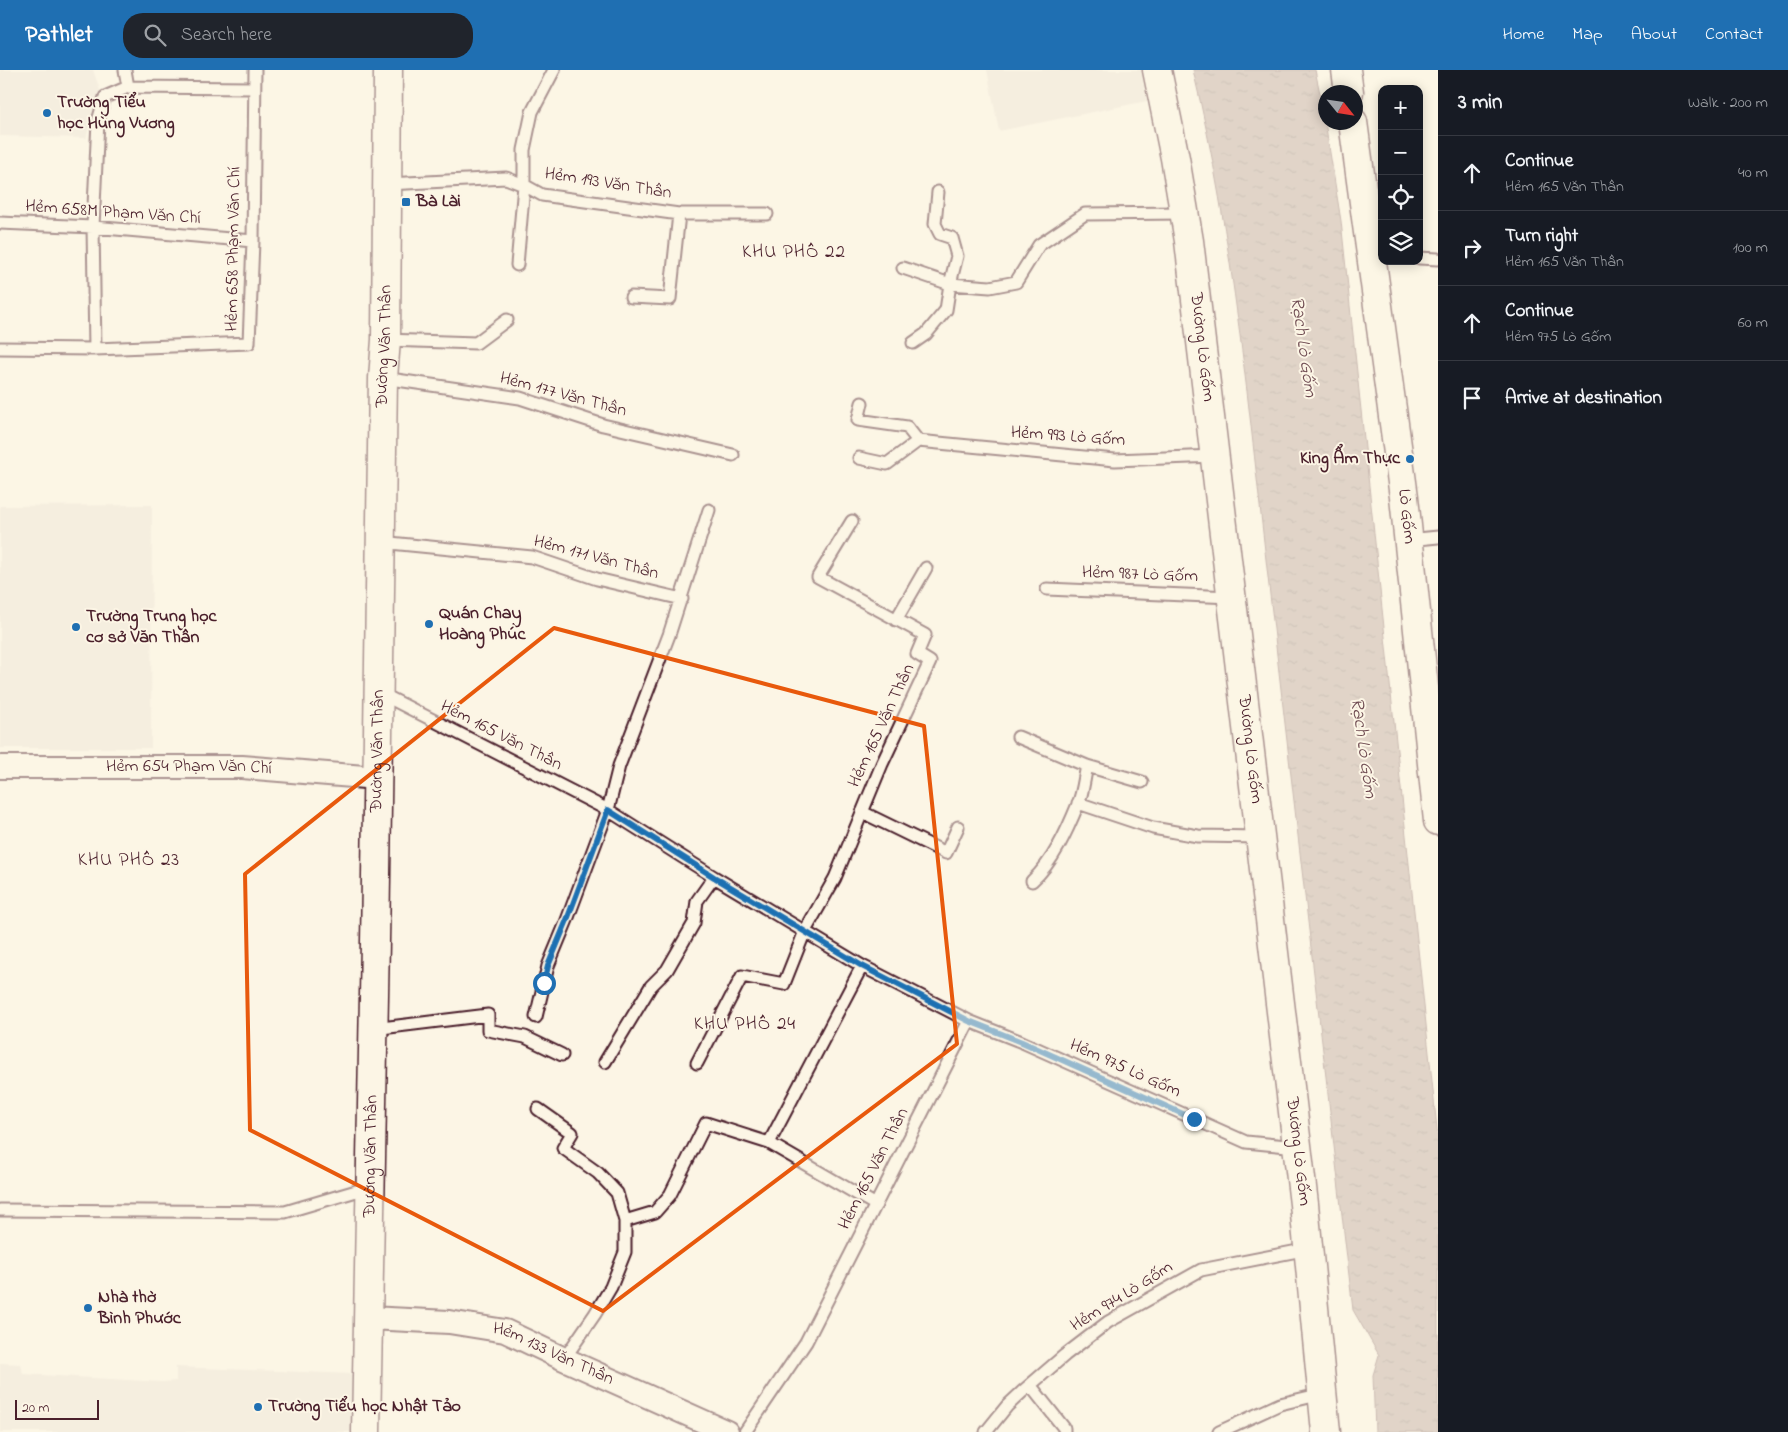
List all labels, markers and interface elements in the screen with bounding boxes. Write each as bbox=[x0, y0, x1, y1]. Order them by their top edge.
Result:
search box bbox=[123, 13, 473, 58]
text: Pathlet bbox=[25, 18, 93, 53]
icon: search bbox=[141, 21, 169, 49]
text: Search here bbox=[181, 22, 272, 49]
text: Home bbox=[1503, 22, 1544, 48]
text: Map bbox=[1572, 22, 1603, 48]
text: About bbox=[1631, 22, 1677, 48]
text: Contact bbox=[1705, 22, 1763, 48]
north arrow bbox=[1318, 85, 1363, 130]
map controls bbox=[1378, 85, 1423, 265]
button: + bbox=[1378, 85, 1423, 130]
text: 3 min bbox=[1458, 88, 1502, 118]
place label: Trường Tiểu học Hùng Vương bbox=[57, 90, 175, 138]
text: Walk · 200 m bbox=[1688, 91, 1768, 115]
marker: Trường Tiểu học Hùng Vương bbox=[41, 107, 53, 119]
button: − bbox=[1378, 130, 1423, 175]
text: Continue bbox=[1505, 148, 1573, 175]
icon: ahead bbox=[1458, 159, 1486, 187]
street label: Hẻm 193 Văn Thân bbox=[543, 161, 674, 207]
text: 40 m bbox=[1738, 161, 1768, 185]
street label: Hẻm 658 Phạm Văn Chí bbox=[220, 166, 248, 332]
button: locate bbox=[1378, 175, 1423, 220]
text: Hẻm 165 Văn Thân bbox=[1505, 175, 1624, 199]
place label: Bà Lài bbox=[415, 189, 461, 215]
street label: Hẻm 658M Phạm Văn Chí bbox=[24, 194, 202, 232]
marker: Bà Lài bbox=[400, 196, 412, 208]
button: layers bbox=[1378, 220, 1423, 265]
text: Turn right bbox=[1505, 223, 1578, 250]
icon: right bbox=[1458, 234, 1486, 262]
text: 100 m bbox=[1733, 236, 1768, 260]
district label: KHU PHỐ 22 bbox=[742, 239, 846, 266]
text: Hẻm 165 Văn Thân bbox=[1505, 250, 1624, 274]
street label: Đường Văn Thân bbox=[370, 285, 399, 409]
street label: Đường Lò Gốm bbox=[1182, 290, 1221, 403]
water label: Rạch Lò Gốm bbox=[1283, 295, 1323, 399]
text: Continue bbox=[1505, 298, 1573, 325]
icon: ahead bbox=[1458, 309, 1486, 337]
text: 60 m bbox=[1738, 311, 1768, 335]
text: Hẻm 975 Lò Gốm bbox=[1505, 325, 1611, 349]
street label: Hẻm 177 Văn Thân bbox=[497, 366, 629, 424]
icon: arrive bbox=[1458, 384, 1486, 412]
text: Arrive at destination bbox=[1505, 385, 1662, 412]
street label: Hẻm 993 Lò Gốm bbox=[1010, 420, 1126, 454]
place label: King Ẩm Thực bbox=[1300, 443, 1401, 473]
marker: King Ẩm Thực bbox=[1404, 453, 1416, 465]
street label: Lò Gốm bbox=[1390, 487, 1422, 545]
street label: Hẻm 171 Văn Thân bbox=[530, 529, 662, 587]
street label: Hẻm 987 Lò Gốm bbox=[1081, 560, 1199, 590]
place label: Quán Chay Hoàng Phúc bbox=[439, 601, 527, 649]
place label: Trường Trung học cơ sở Văn Thân bbox=[86, 604, 217, 651]
marker: Quán Chay Hoàng Phúc bbox=[423, 618, 435, 630]
marker: Trường Trung học cơ sở Văn Thân bbox=[70, 621, 82, 633]
street label: Hẻm 165 Văn Thân bbox=[842, 660, 922, 792]
street label: Đường Văn Thân bbox=[364, 689, 392, 814]
street label: Đường Lò Gốm bbox=[1230, 692, 1269, 805]
street label: Hẻm 165 Văn Thân bbox=[435, 694, 567, 778]
water label: Rạch Lò Gốm bbox=[1343, 696, 1383, 800]
street label: Hẻm 654 Phạm Văn Chí bbox=[106, 754, 273, 782]
district label: KHU PHỐ 23 bbox=[78, 847, 180, 874]
route start bbox=[533, 972, 556, 995]
district label: KHU PHỐ 24 bbox=[694, 1011, 796, 1038]
street label: Hẻm 975 Lò Gốm bbox=[1065, 1033, 1185, 1105]
street label: Đường Văn Thân bbox=[357, 1094, 385, 1219]
street label: Đường Lò Gốm bbox=[1278, 1095, 1317, 1207]
street label: Hẻm 165 Văn Thân bbox=[832, 1103, 916, 1235]
route end bbox=[1183, 1108, 1206, 1131]
street label: Hẻm 974 Lò Gốm bbox=[1066, 1255, 1178, 1339]
place label: Nhà thờ Bình Phước bbox=[97, 1285, 182, 1332]
marker: Nhà thờ Bình Phước bbox=[82, 1302, 94, 1314]
street label: Hẻm 133 Văn Thân bbox=[491, 1316, 618, 1393]
place label: Trường Tiểu học Nhật Tảo bbox=[268, 1394, 461, 1421]
scale bar bbox=[15, 1397, 99, 1420]
text: 20 m bbox=[22, 1398, 49, 1419]
marker: Trường Tiểu học Nhật Tảo bbox=[252, 1401, 264, 1413]

